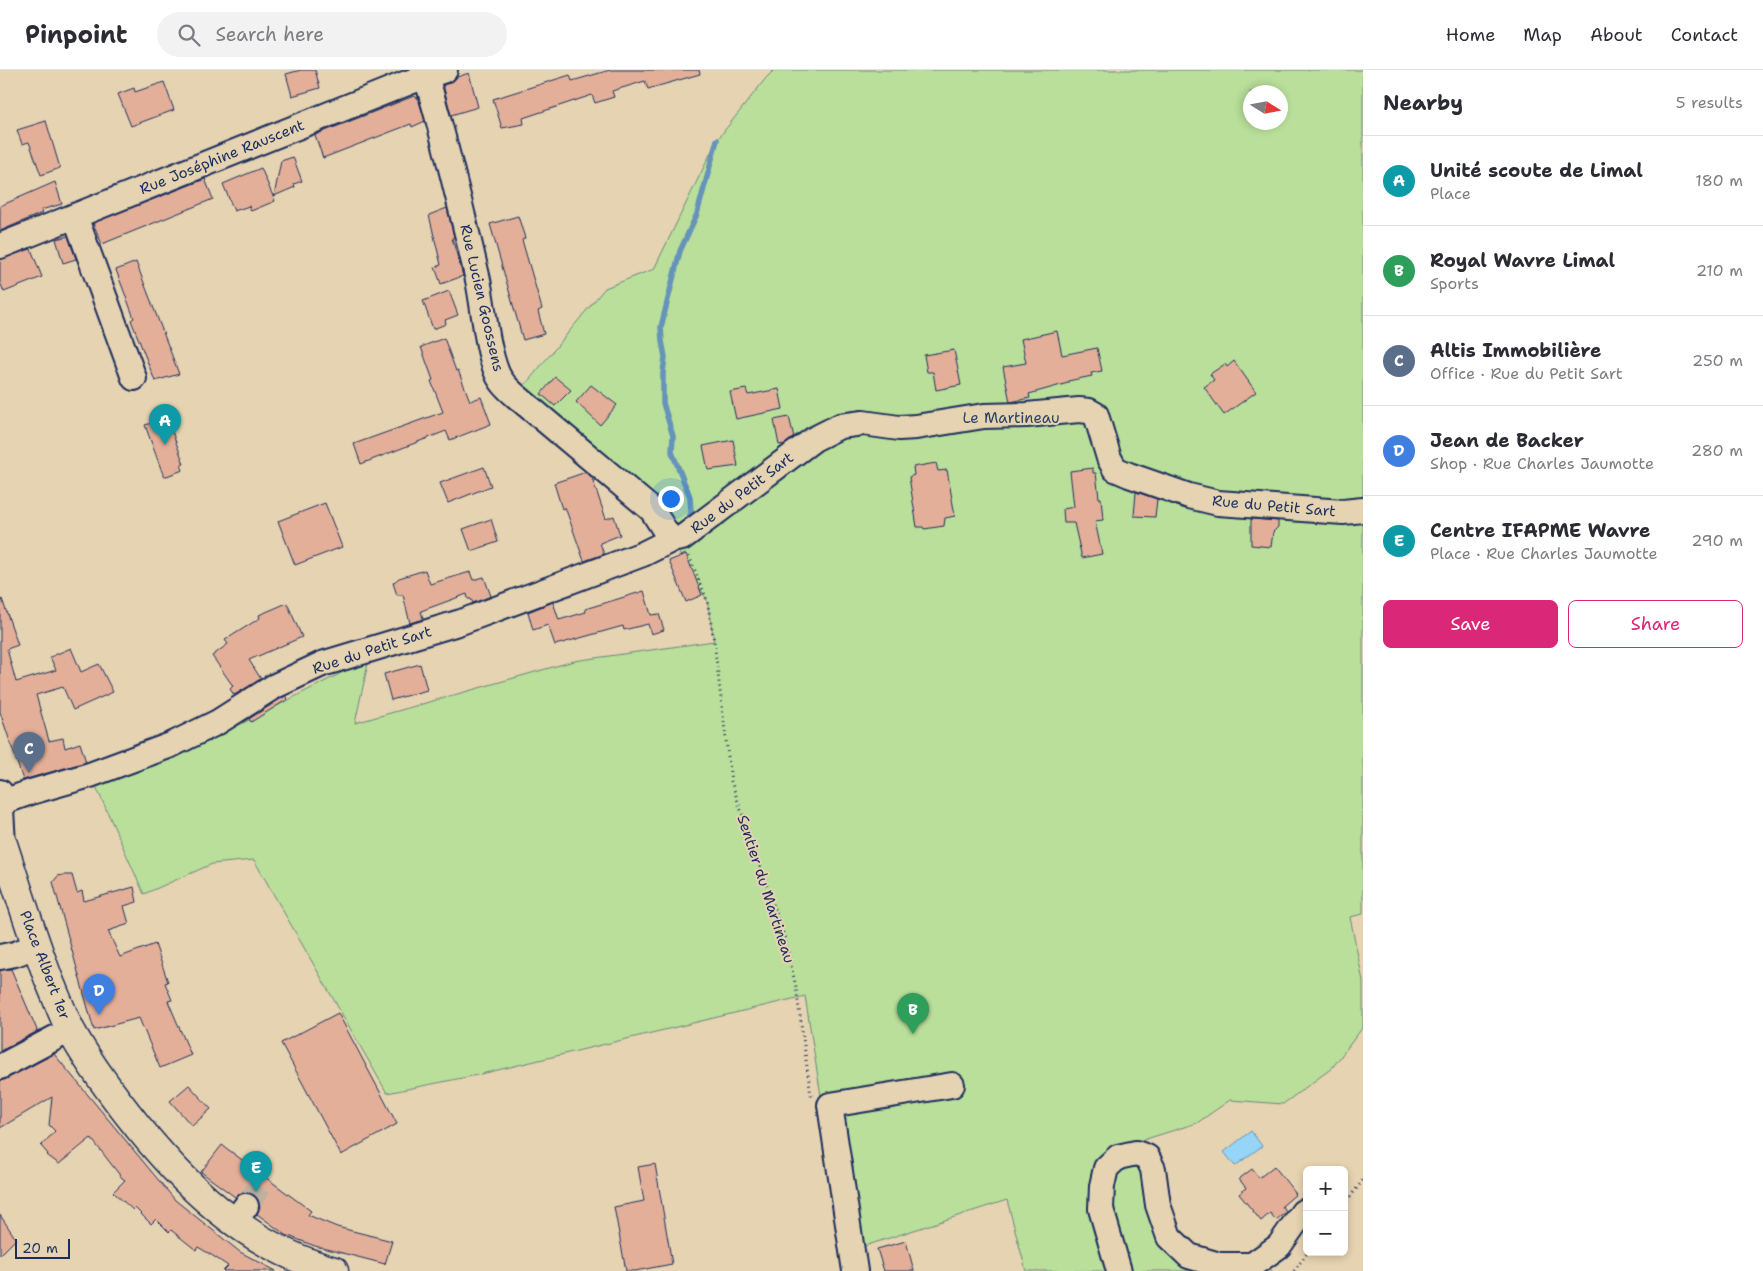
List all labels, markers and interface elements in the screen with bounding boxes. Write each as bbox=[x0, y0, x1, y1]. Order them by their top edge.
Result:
search box bbox=[157, 12, 507, 57]
text: Pinpoint bbox=[25, 19, 127, 51]
icon: search bbox=[175, 21, 203, 49]
text: Search here bbox=[215, 22, 324, 47]
text: Home bbox=[1446, 23, 1495, 47]
text: Map bbox=[1523, 23, 1562, 47]
text: About bbox=[1590, 23, 1643, 47]
text: Contact bbox=[1671, 23, 1738, 47]
north arrow bbox=[1243, 85, 1288, 130]
text: Nearby bbox=[1383, 89, 1463, 117]
text: 5 results bbox=[1676, 92, 1743, 113]
street label: Rue Joséphine Rauscent bbox=[137, 115, 307, 199]
text: Unité scoute de Limal bbox=[1430, 158, 1643, 183]
text: A bbox=[1393, 170, 1405, 191]
text: 180 m bbox=[1695, 170, 1743, 191]
text: Place bbox=[1430, 183, 1471, 204]
street label: Rue Lucien Goossens bbox=[455, 222, 509, 374]
text: Royal Wavre Limal bbox=[1430, 248, 1615, 273]
text: B bbox=[1394, 260, 1404, 281]
text: 210 m bbox=[1696, 260, 1743, 281]
text: Sports bbox=[1430, 273, 1479, 294]
text: Altis Immobilière bbox=[1430, 338, 1601, 363]
text: C bbox=[1394, 350, 1404, 371]
text: 250 m bbox=[1692, 350, 1743, 371]
text: Office · Rue du Petit Sart bbox=[1430, 363, 1623, 384]
pin: A bbox=[149, 404, 181, 445]
park label: Le Martineau bbox=[962, 408, 1060, 428]
text: Jean de Backer bbox=[1430, 428, 1584, 453]
text: D bbox=[1393, 440, 1405, 461]
text: 280 m bbox=[1691, 440, 1743, 461]
street label: Rue du Petit Sart bbox=[686, 448, 798, 538]
text: Shop · Rue Charles Jaumotte bbox=[1430, 453, 1654, 474]
your location bbox=[658, 486, 684, 512]
street label: Rue du Petit Sart bbox=[1211, 491, 1337, 521]
text: Centre IFAPME Wavre bbox=[1430, 518, 1650, 543]
text: E bbox=[1394, 530, 1404, 551]
text: 290 m bbox=[1691, 530, 1743, 551]
text: Place · Rue Charles Jaumotte bbox=[1430, 543, 1658, 564]
button: Save bbox=[1383, 600, 1558, 648]
button: Share bbox=[1568, 600, 1743, 648]
street label: Rue du Petit Sart bbox=[310, 621, 434, 679]
pin: C bbox=[13, 732, 45, 773]
street label: Sentier du Martineau bbox=[733, 812, 799, 966]
street label: Place Albert 1er bbox=[15, 908, 75, 1022]
pin: D bbox=[83, 974, 115, 1015]
pin: B bbox=[897, 993, 929, 1034]
pin: E bbox=[240, 1151, 272, 1192]
map controls bbox=[1303, 1166, 1348, 1256]
button: + bbox=[1303, 1166, 1348, 1211]
button: − bbox=[1303, 1211, 1348, 1256]
scale bar bbox=[15, 1236, 70, 1259]
text: 20 m bbox=[22, 1239, 58, 1257]

